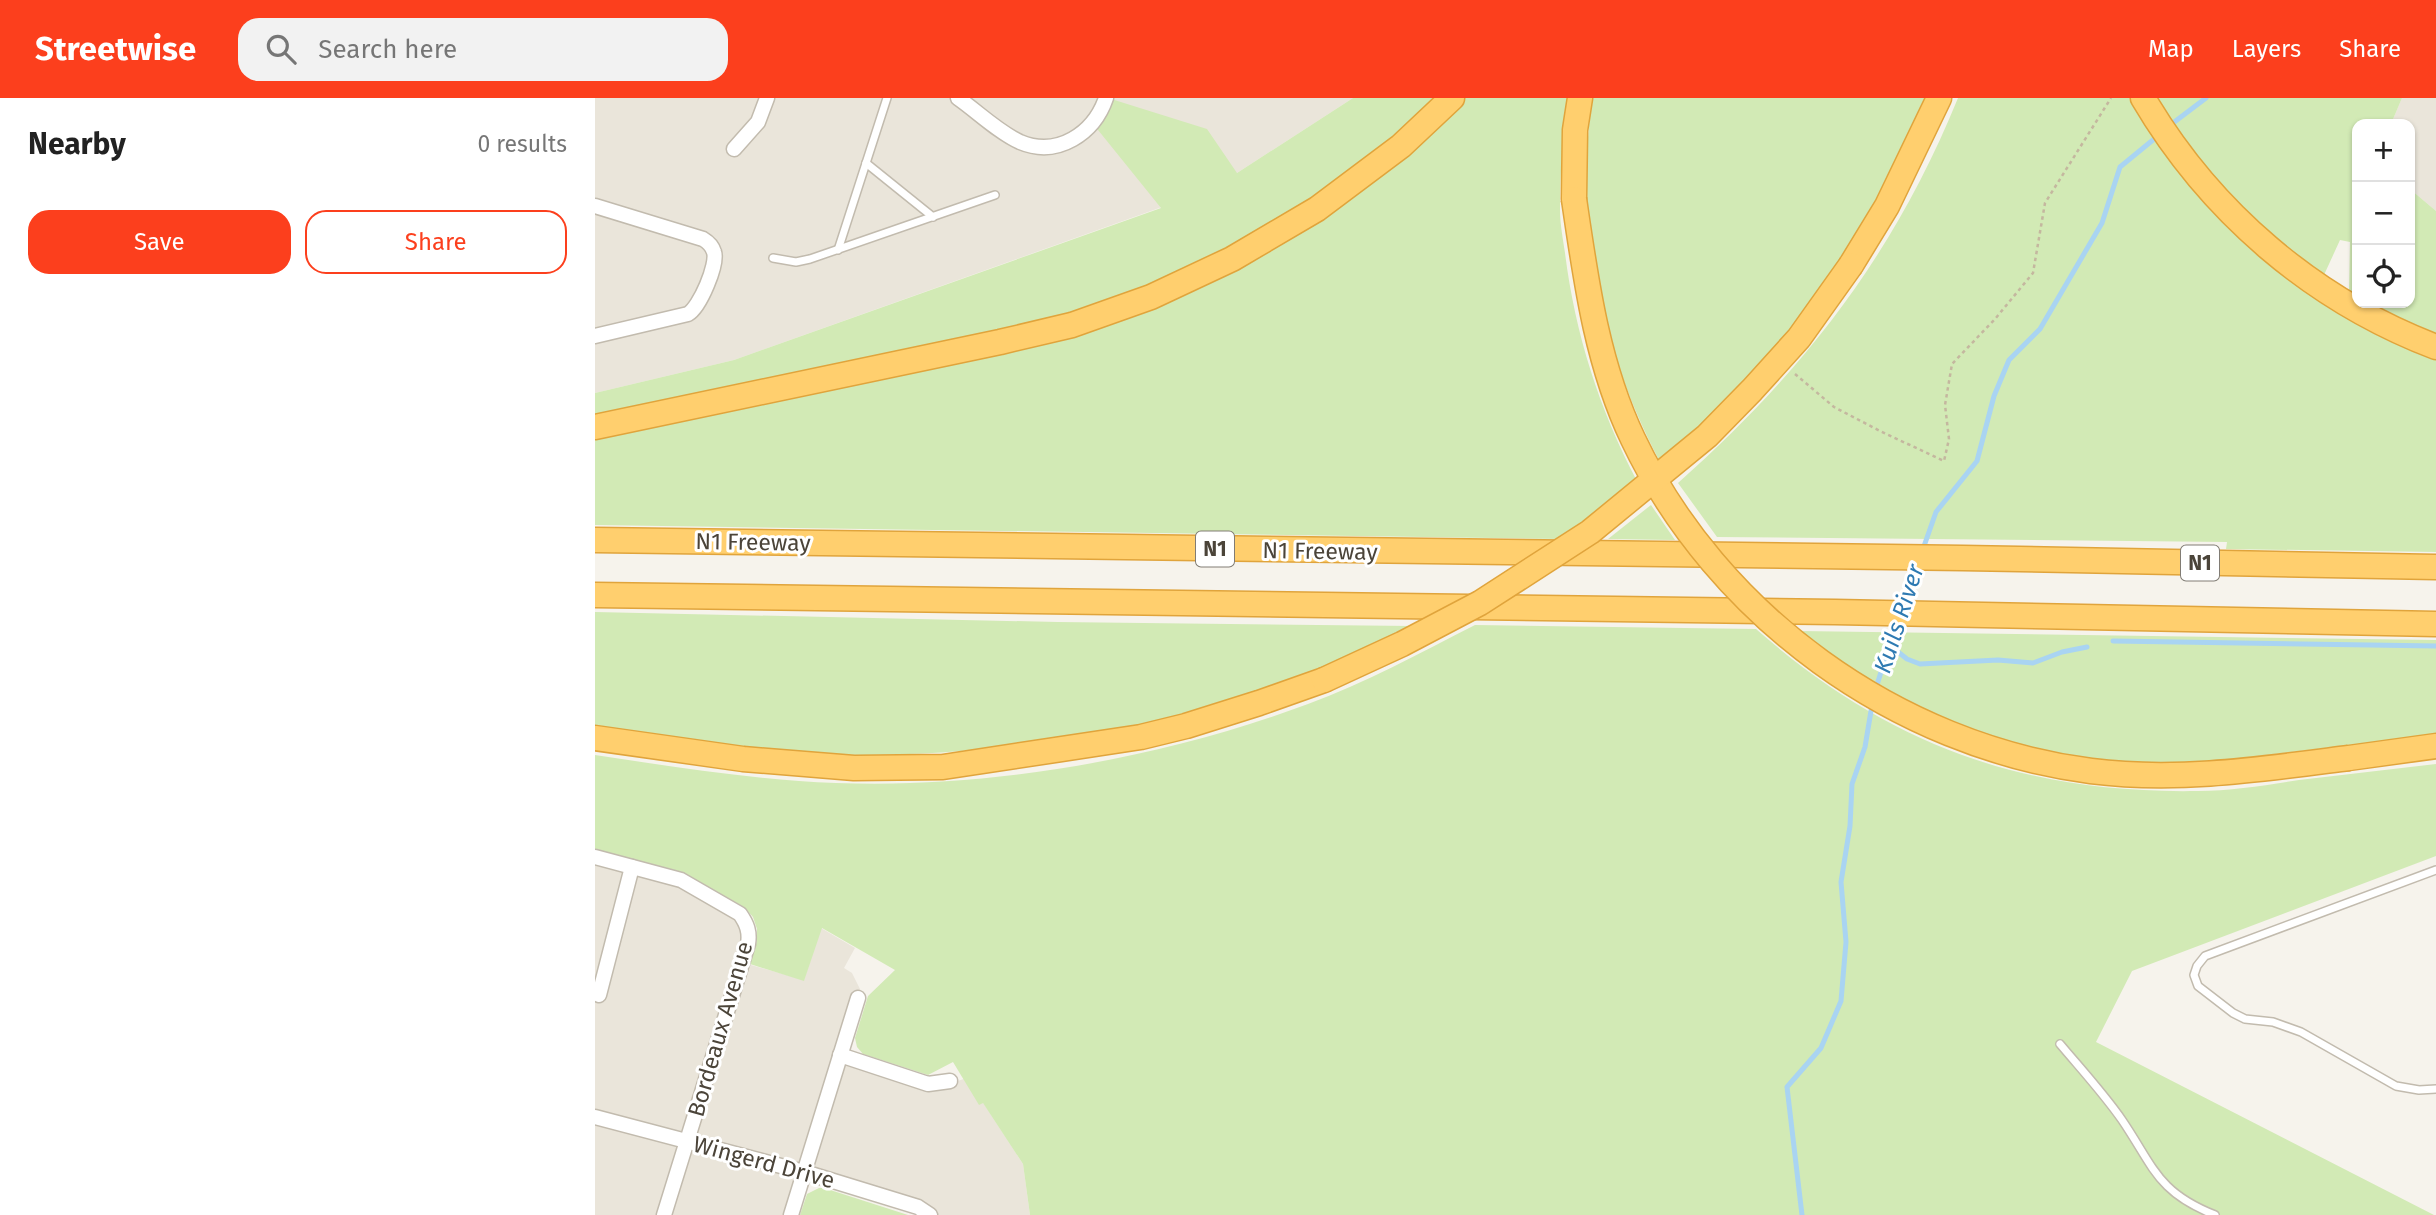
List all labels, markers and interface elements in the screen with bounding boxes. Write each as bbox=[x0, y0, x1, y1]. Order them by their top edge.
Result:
search box bbox=[238, 18, 728, 81]
text: Streetwise bbox=[35, 29, 196, 69]
icon: search bbox=[262, 30, 300, 68]
text: Search here bbox=[318, 34, 457, 65]
text: Map bbox=[2148, 35, 2194, 63]
text: Layers bbox=[2232, 35, 2301, 63]
text: Share bbox=[2339, 35, 2401, 63]
map controls bbox=[2352, 119, 2415, 308]
button: + bbox=[2352, 119, 2415, 182]
text: Nearby bbox=[28, 126, 126, 162]
text: 0 results bbox=[477, 130, 567, 158]
button: − bbox=[2352, 182, 2415, 245]
button: Save bbox=[28, 210, 291, 274]
button: Share bbox=[305, 210, 567, 274]
button: locate bbox=[2352, 245, 2415, 308]
street label: N1 Freeway bbox=[695, 527, 812, 557]
road number: N1 bbox=[1196, 532, 1234, 566]
street label: N1 Freeway bbox=[1262, 536, 1379, 566]
road number: N1 bbox=[2181, 546, 2219, 580]
water label: Kuils River bbox=[1868, 560, 1930, 677]
street label: Bordeaux Avenue bbox=[682, 938, 758, 1120]
street label: Wingerd Drive bbox=[690, 1130, 838, 1194]

